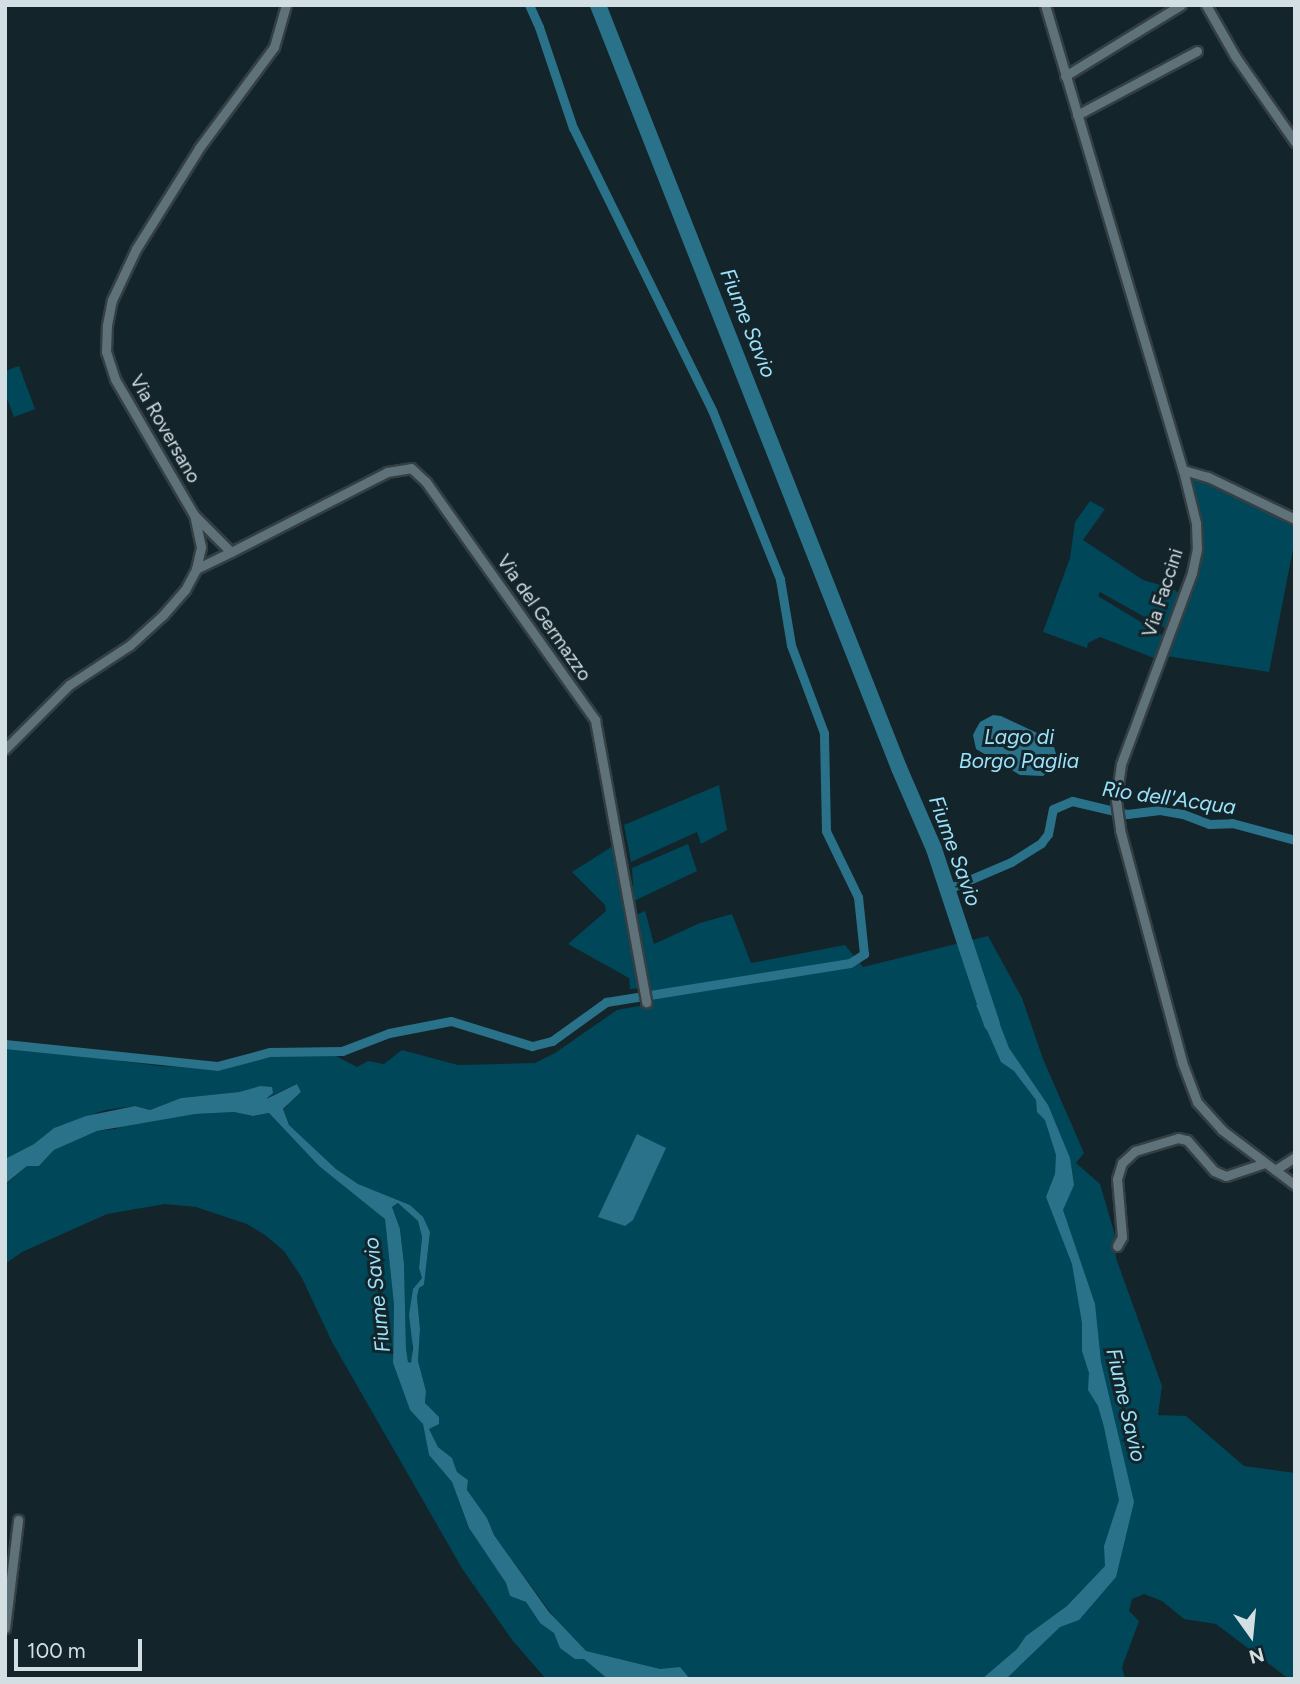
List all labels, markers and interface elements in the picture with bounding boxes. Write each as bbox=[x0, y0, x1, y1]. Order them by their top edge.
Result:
water label: Fiume Savio bbox=[715, 265, 781, 381]
street label: Via Roversano bbox=[125, 371, 205, 487]
street label: Via Faccini bbox=[1138, 546, 1188, 640]
street label: Via del Germazzo bbox=[492, 550, 596, 686]
water label: Lago di Borgo Paglia bbox=[959, 724, 1079, 774]
water label: Rio dell'Acqua bbox=[1100, 776, 1238, 820]
water label: Fiume Savio bbox=[923, 792, 987, 910]
water label: Fiume Savio bbox=[358, 1236, 396, 1354]
water label: Fiume Savio bbox=[1101, 1346, 1151, 1464]
north arrow bbox=[1216, 1600, 1286, 1670]
scale bar bbox=[18, 1624, 145, 1668]
text: 100 m bbox=[27, 1638, 86, 1663]
text: N bbox=[1246, 1643, 1267, 1669]

